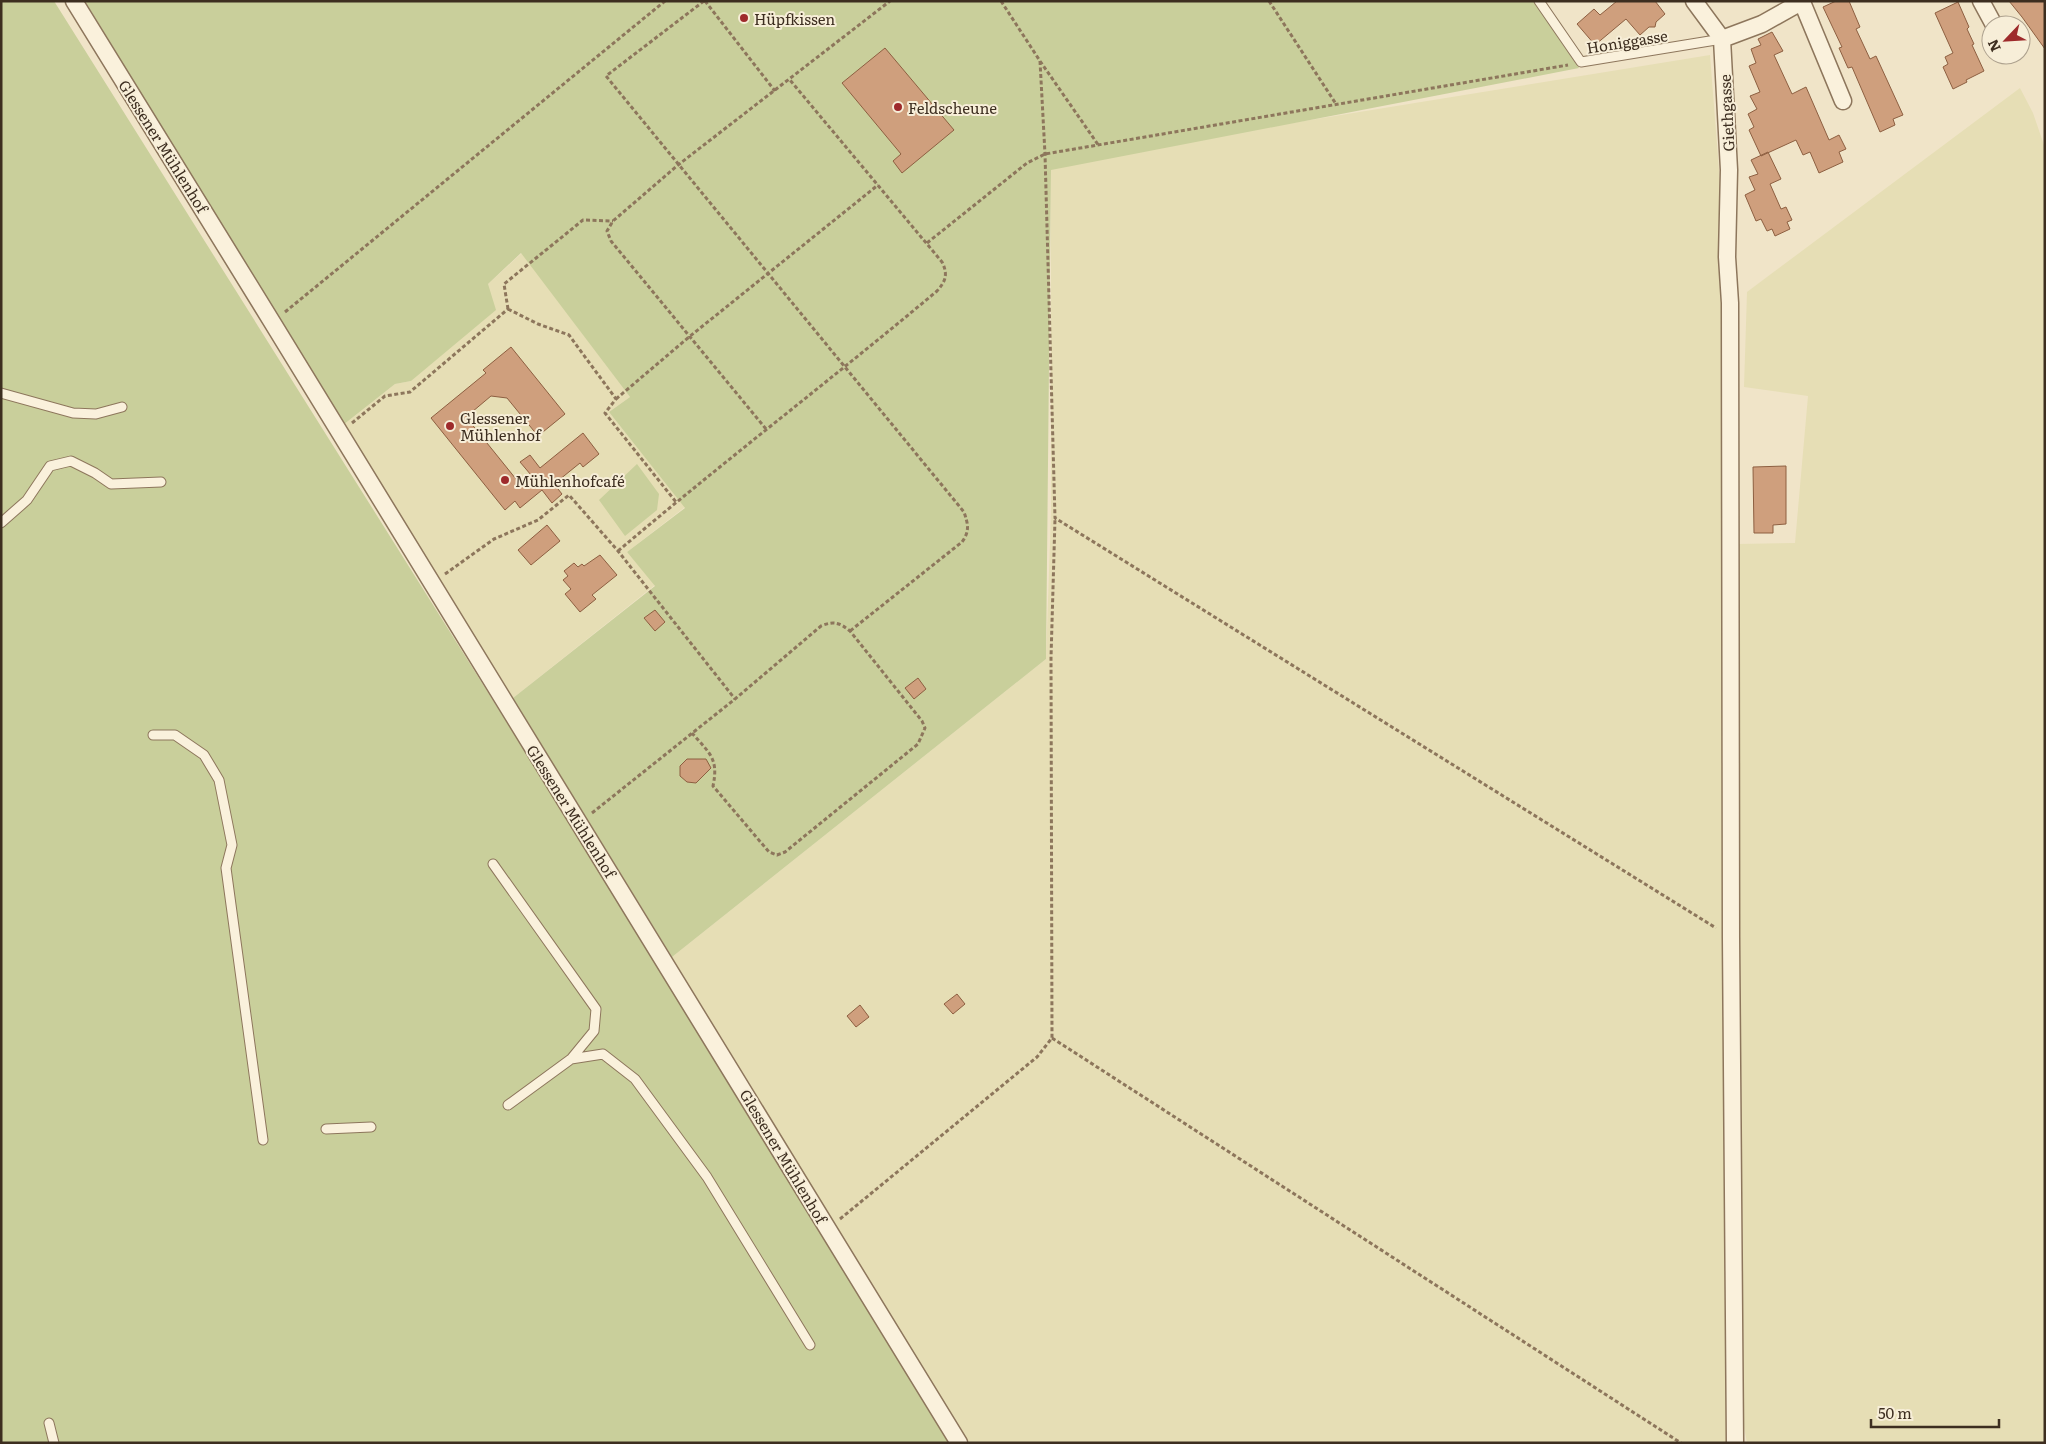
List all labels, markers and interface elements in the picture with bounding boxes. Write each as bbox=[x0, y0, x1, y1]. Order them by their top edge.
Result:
place label: Hüpfkissen bbox=[754, 7, 835, 30]
marker: Hüpfkissen bbox=[738, 12, 750, 24]
north arrow bbox=[1981, 15, 2031, 65]
street label: Honiggasse bbox=[1585, 23, 1669, 59]
text: N bbox=[1982, 36, 2005, 55]
street label: Giethgasse bbox=[1712, 74, 1740, 152]
street label: Glessener Mühlenhof bbox=[114, 75, 215, 218]
place label: Feldscheune bbox=[908, 96, 997, 119]
marker: Feldscheune bbox=[892, 101, 904, 113]
place label: Glessener Mühlenhof bbox=[460, 406, 542, 446]
marker: Glessener Mühlenhof bbox=[444, 420, 456, 432]
place label: Mühlenhofcafé bbox=[515, 469, 625, 492]
marker: Mühlenhofcafé bbox=[499, 474, 511, 486]
street label: Glessener Mühlenhof bbox=[522, 740, 623, 883]
street label: Glessener Mühlenhof bbox=[735, 1084, 834, 1229]
scale bar bbox=[1871, 1396, 1998, 1428]
text: 50 m bbox=[1878, 1401, 1912, 1424]

